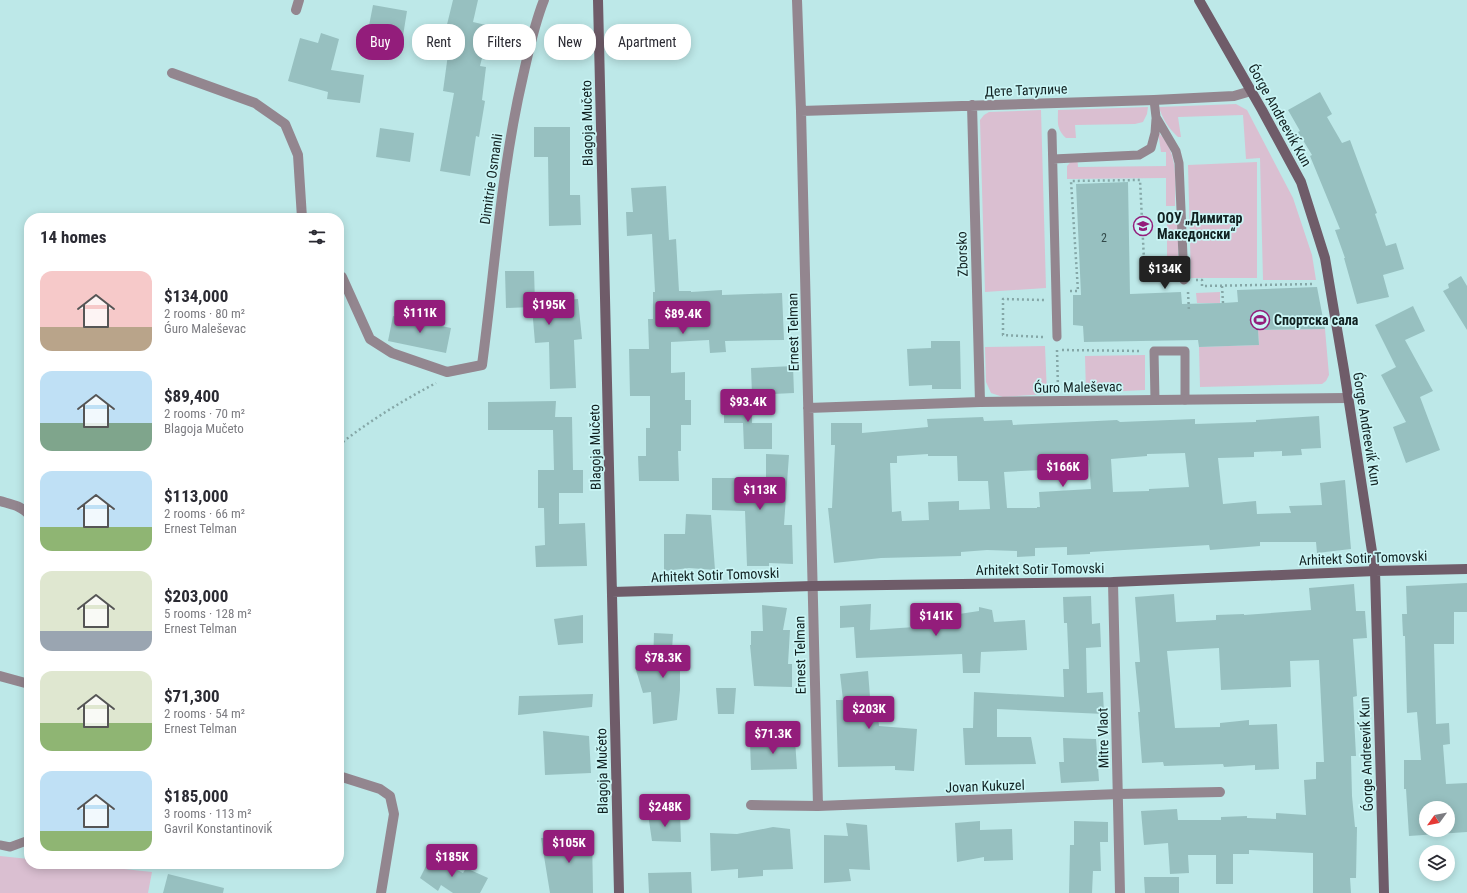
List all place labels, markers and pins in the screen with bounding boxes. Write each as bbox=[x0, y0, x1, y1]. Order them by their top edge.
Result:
place label: ООУ „Димитар Македонски“ bbox=[1157, 210, 1243, 242]
school or university icon: ООУ „Димитар Македонски“ bbox=[1132, 215, 1154, 237]
pin: $134K bbox=[1137, 256, 1193, 290]
pin: $195K bbox=[521, 292, 577, 326]
pin: $111K bbox=[392, 300, 448, 334]
pin: $89.4K bbox=[650, 301, 716, 335]
sports icon: Спортска сала bbox=[1249, 309, 1271, 331]
place label: Спортска сала bbox=[1274, 312, 1359, 328]
pin: $93.4K bbox=[715, 389, 781, 423]
pin: $166K bbox=[1035, 454, 1091, 488]
pin: $113K bbox=[732, 477, 788, 511]
pin: $141K bbox=[908, 603, 964, 637]
pin: $78.3K bbox=[630, 645, 696, 679]
pin: $203K bbox=[841, 696, 897, 730]
pin: $71.3K bbox=[740, 721, 806, 755]
pin: $248K bbox=[637, 794, 693, 828]
pin: $105K bbox=[541, 830, 597, 864]
pin: $185K bbox=[424, 844, 480, 878]

